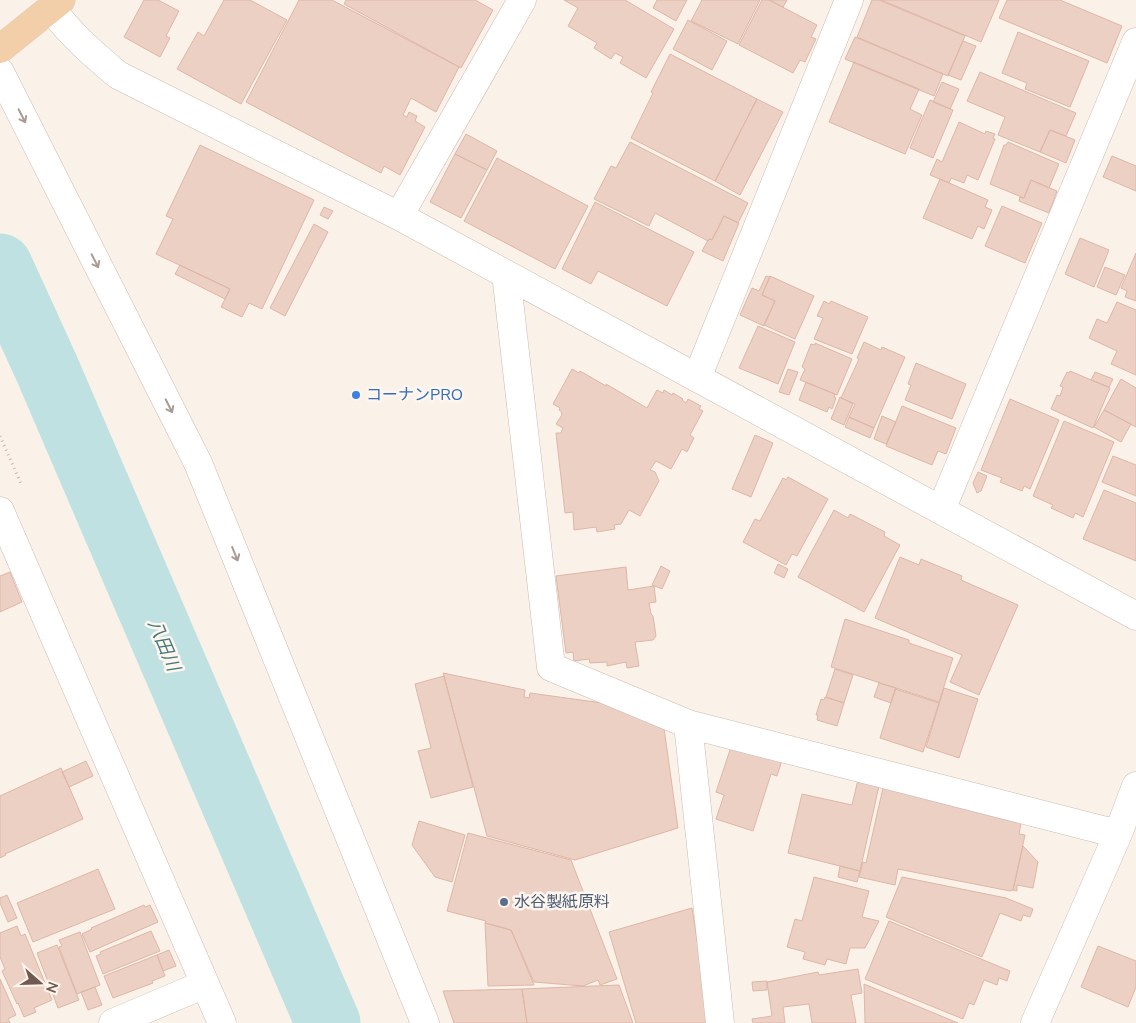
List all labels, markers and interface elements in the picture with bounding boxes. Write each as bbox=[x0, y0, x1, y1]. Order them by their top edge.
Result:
one-way arrow bbox=[17, 108, 27, 123]
one-way arrow bbox=[90, 253, 100, 268]
place label: コーナンPRO bbox=[366, 384, 463, 406]
marker: コーナンPRO bbox=[350, 389, 362, 401]
one-way arrow bbox=[164, 398, 174, 413]
one-way arrow bbox=[230, 546, 240, 561]
water label: 八田川 bbox=[142, 615, 186, 676]
place label: 水谷製紙原料 bbox=[514, 891, 610, 913]
marker: 水谷製紙原料 bbox=[498, 896, 510, 908]
north arrow bbox=[15, 958, 65, 1008]
text: N bbox=[41, 979, 62, 995]

